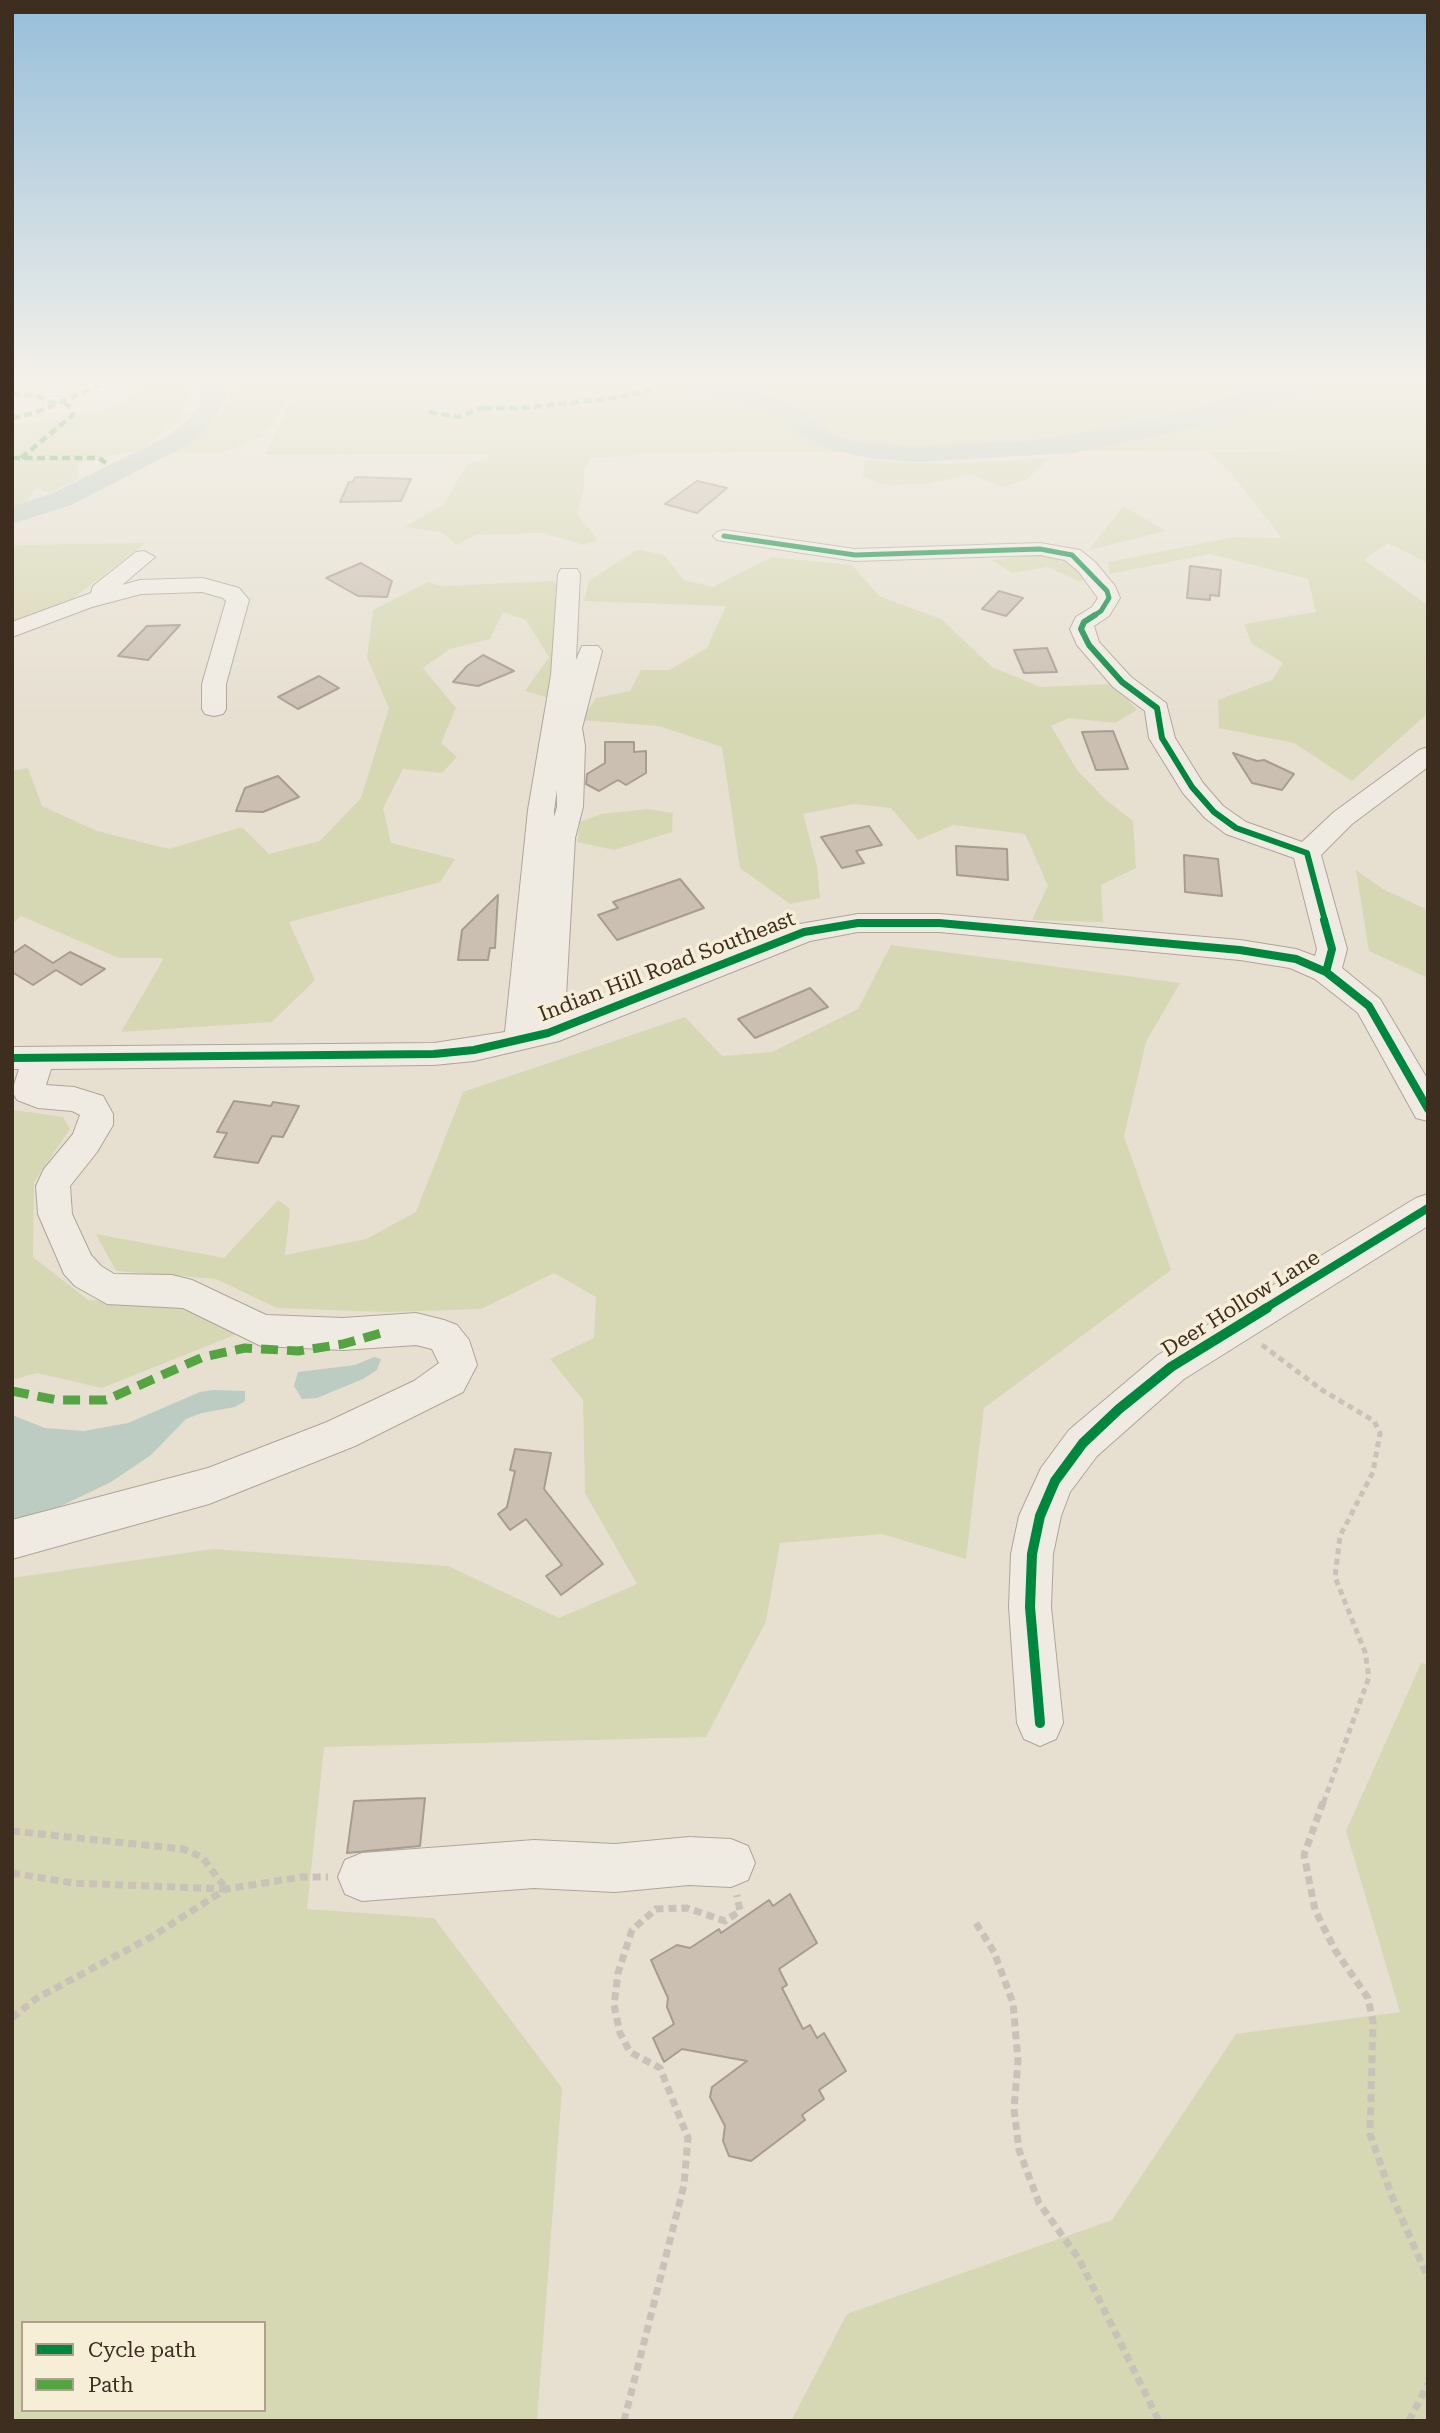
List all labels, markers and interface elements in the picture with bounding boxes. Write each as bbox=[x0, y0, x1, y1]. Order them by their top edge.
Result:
street label: Indian Hill Road Southeast bbox=[535, 906, 799, 1028]
street label: Deer Hollow Lane bbox=[1157, 1245, 1325, 1363]
legend bbox=[21, 2321, 266, 2412]
text: Cycle path bbox=[88, 2338, 196, 2362]
text: Path bbox=[88, 2373, 134, 2397]

